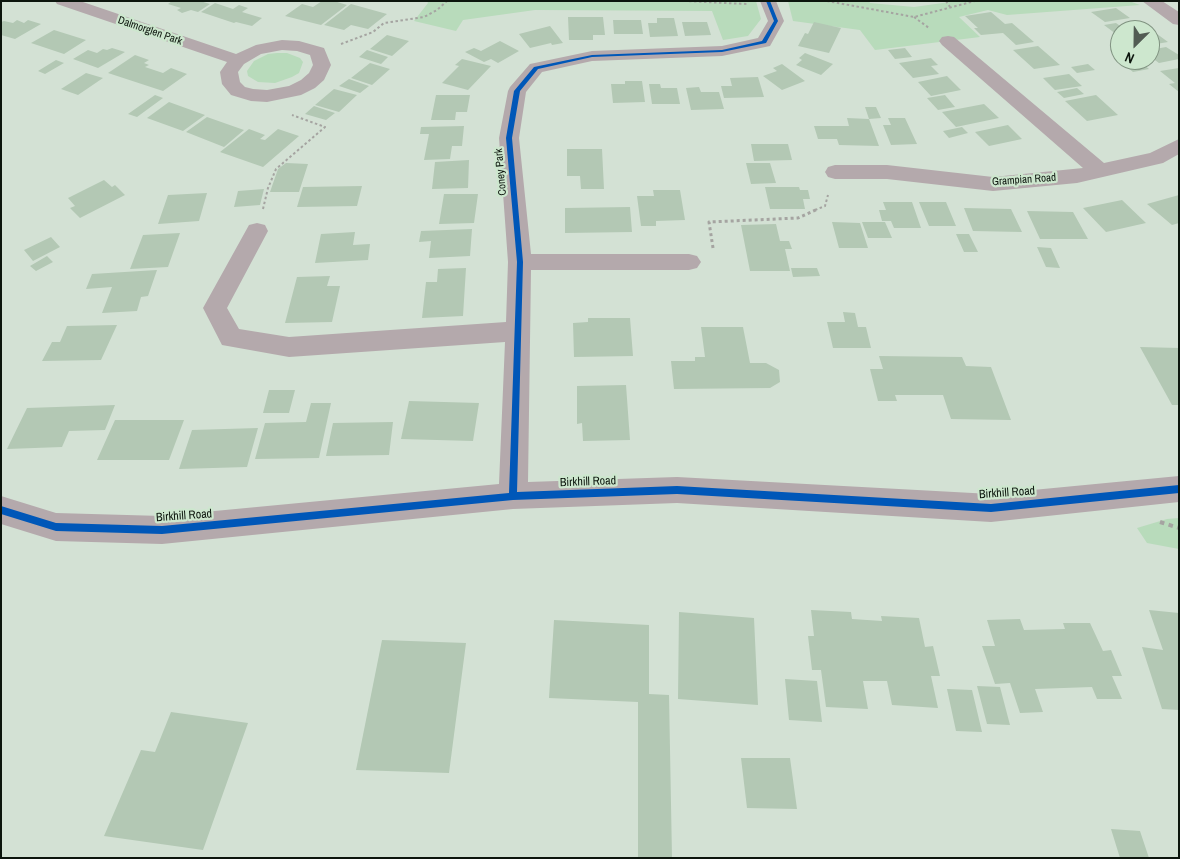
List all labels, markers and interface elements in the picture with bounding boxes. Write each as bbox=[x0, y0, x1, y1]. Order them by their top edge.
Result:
street label: Dalmorglen Park bbox=[116, 14, 184, 48]
north arrow bbox=[1110, 20, 1160, 70]
text: N bbox=[1122, 48, 1137, 68]
street label: Coney Park bbox=[492, 148, 510, 196]
street label: Grampian Road bbox=[992, 171, 1056, 189]
street label: Birkhill Road bbox=[560, 474, 616, 490]
street label: Birkhill Road bbox=[978, 484, 1036, 502]
street label: Birkhill Road bbox=[155, 507, 213, 525]

